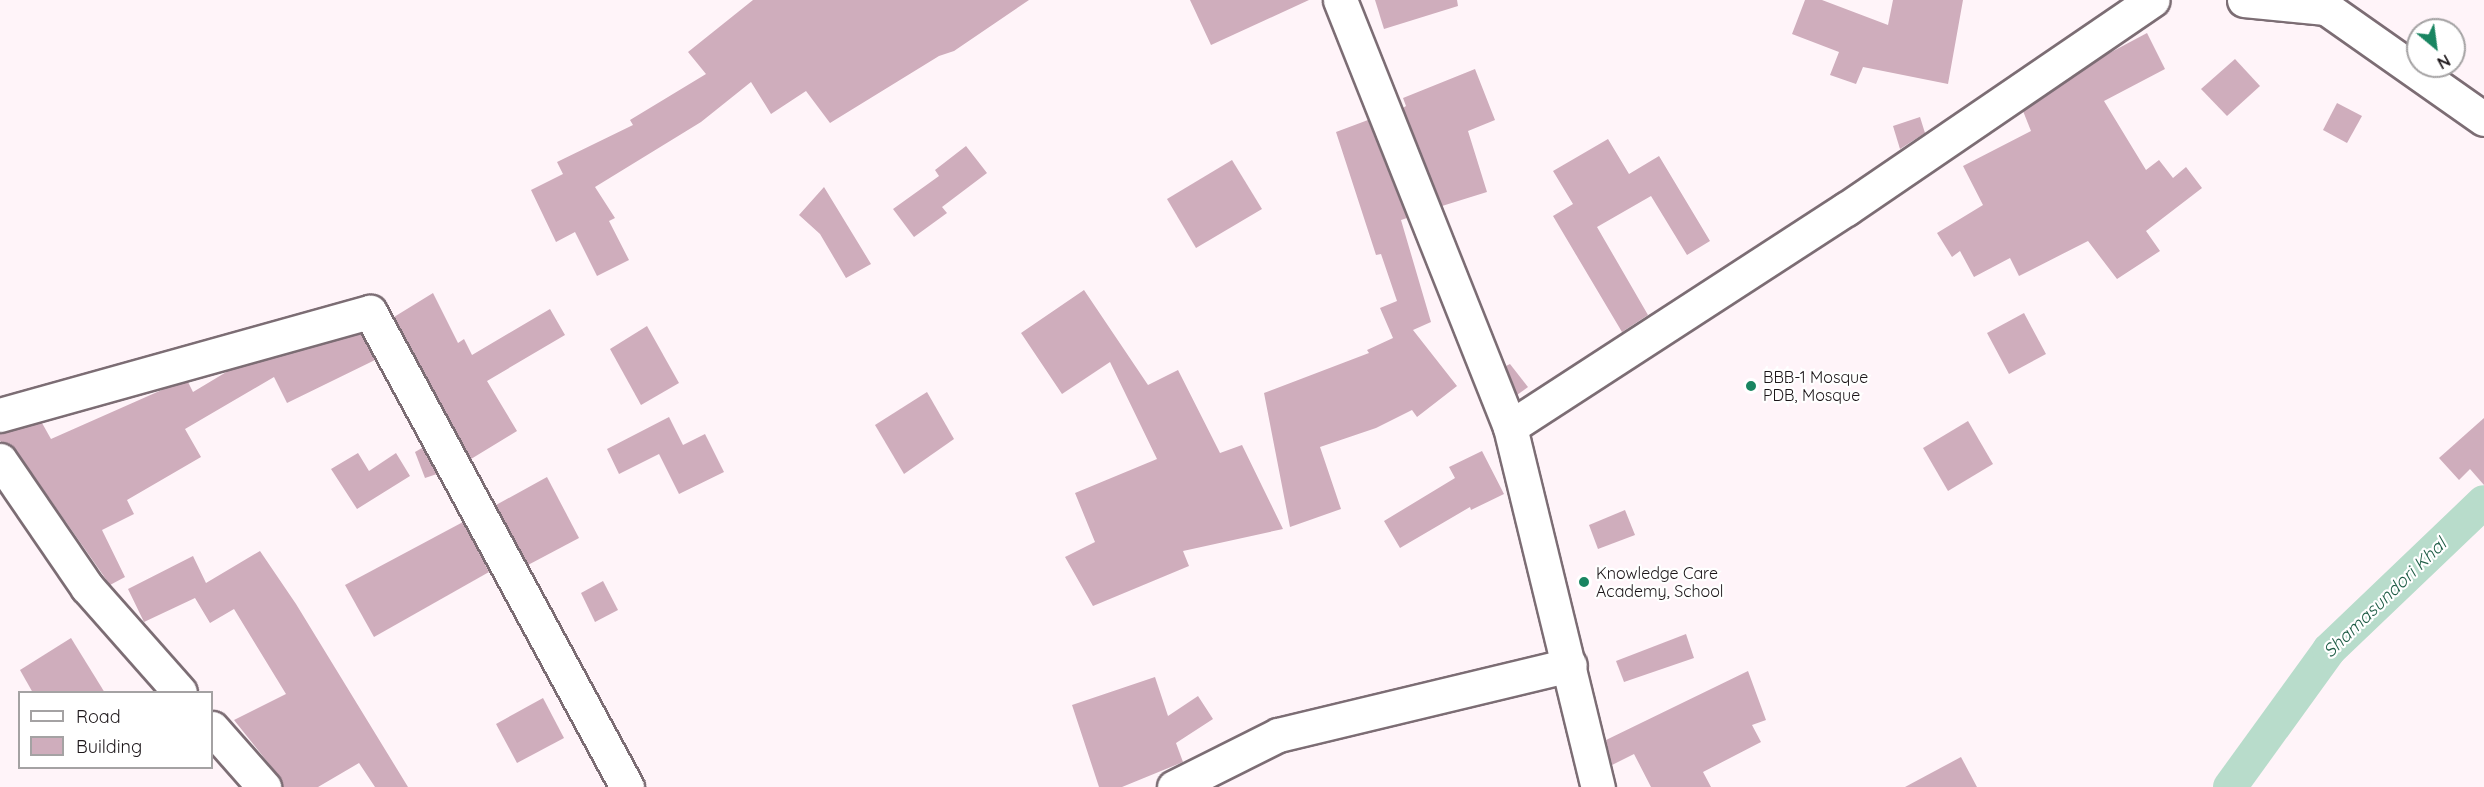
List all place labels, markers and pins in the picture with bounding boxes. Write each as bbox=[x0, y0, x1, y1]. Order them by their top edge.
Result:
place label: BBB-1 Mosque PDB, Mosque bbox=[1763, 367, 1868, 405]
marker: BBB-1 Mosque PDB, Mosque bbox=[1744, 379, 1758, 393]
place label: Knowledge Care Academy, School bbox=[1596, 563, 1724, 601]
marker: Knowledge Care Academy, School bbox=[1577, 575, 1591, 589]

